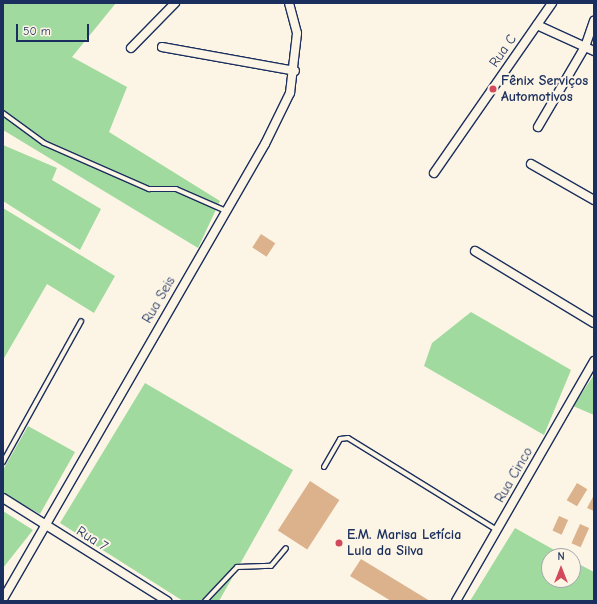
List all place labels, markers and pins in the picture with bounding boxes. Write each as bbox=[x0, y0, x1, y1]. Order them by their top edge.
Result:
place label: Fênix Serviços Automotivos bbox=[501, 73, 588, 106]
marker: Fênix Serviços Automotivos bbox=[488, 84, 498, 94]
place label: E.M. Marisa Letícia Lula da Silva bbox=[347, 527, 461, 560]
marker: E.M. Marisa Letícia Lula da Silva bbox=[334, 538, 344, 548]

